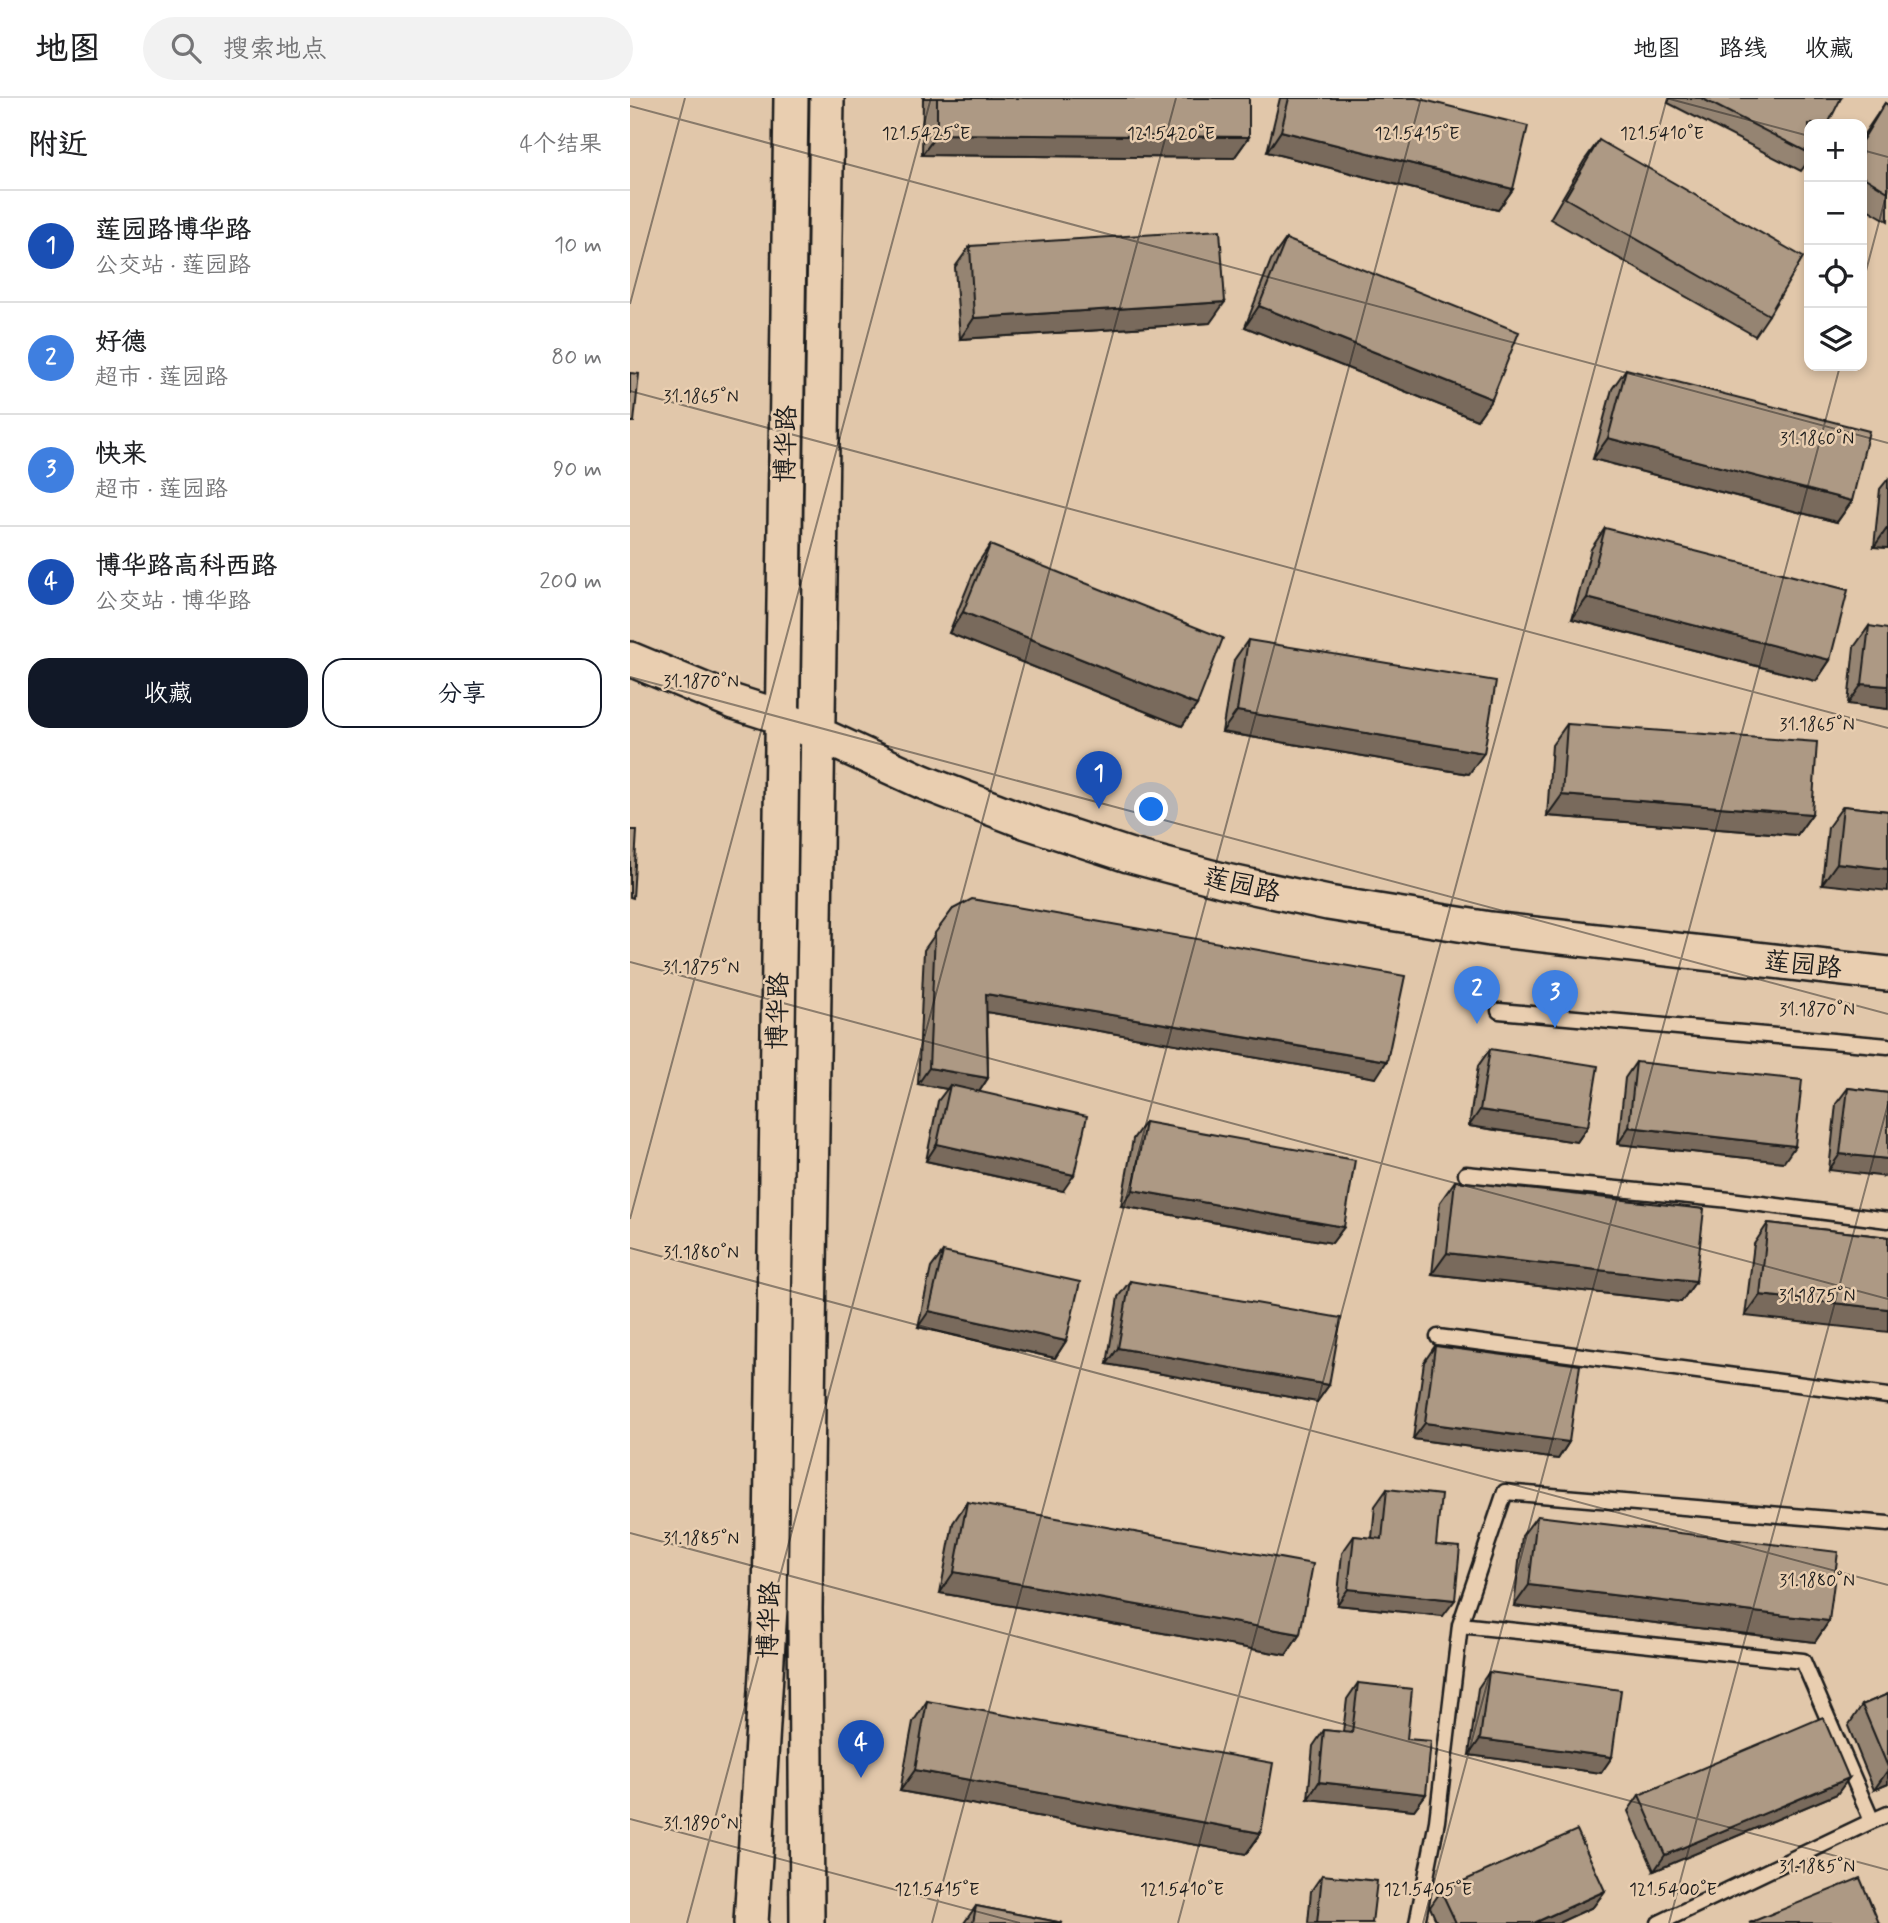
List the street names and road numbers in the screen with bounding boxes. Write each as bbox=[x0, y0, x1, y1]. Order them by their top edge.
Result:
street label: 博华路 bbox=[769, 405, 805, 483]
street label: 莲园路 bbox=[1200, 861, 1283, 911]
street label: 莲园路 bbox=[1762, 945, 1843, 987]
street label: 博华路 bbox=[761, 972, 797, 1050]
street label: 博华路 bbox=[752, 1580, 788, 1660]

